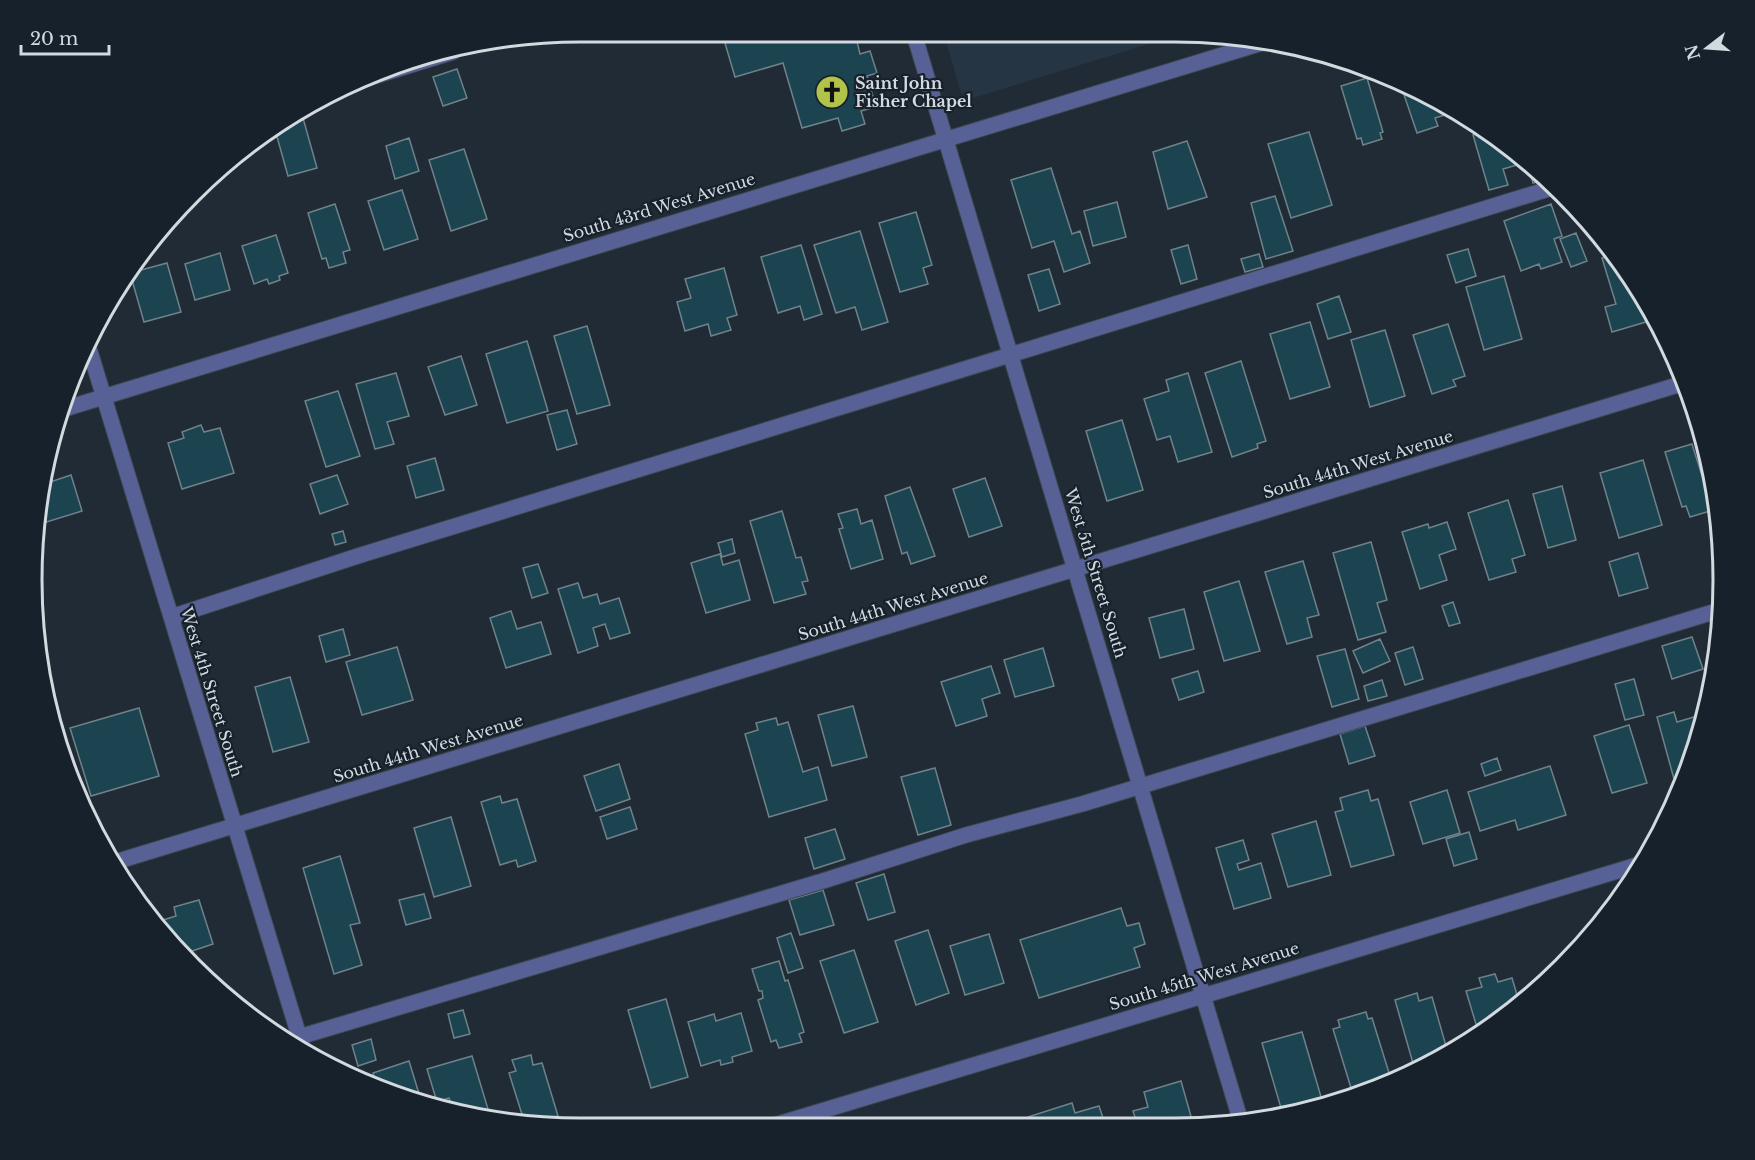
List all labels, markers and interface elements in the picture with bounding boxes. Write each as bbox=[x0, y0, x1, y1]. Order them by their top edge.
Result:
scale bar bbox=[21, 18, 110, 56]
north arrow bbox=[1677, 18, 1737, 78]
text: 20 m bbox=[30, 28, 78, 50]
text: N bbox=[1681, 42, 1704, 63]
place label: Saint John Fisher Chapel bbox=[855, 73, 972, 111]
church icon: Saint John Fisher Chapel bbox=[814, 74, 850, 110]
street label: South 43rd West Avenue bbox=[561, 168, 757, 246]
street label: South 44th West Avenue bbox=[1260, 426, 1456, 502]
street label: West 5th Street South bbox=[1060, 485, 1131, 660]
street label: South 44th West Avenue bbox=[795, 568, 991, 644]
street label: West 4th Street South bbox=[176, 604, 247, 780]
street label: South 44th West Avenue bbox=[330, 710, 526, 786]
street label: South 45th West Avenue bbox=[1107, 938, 1301, 1014]

